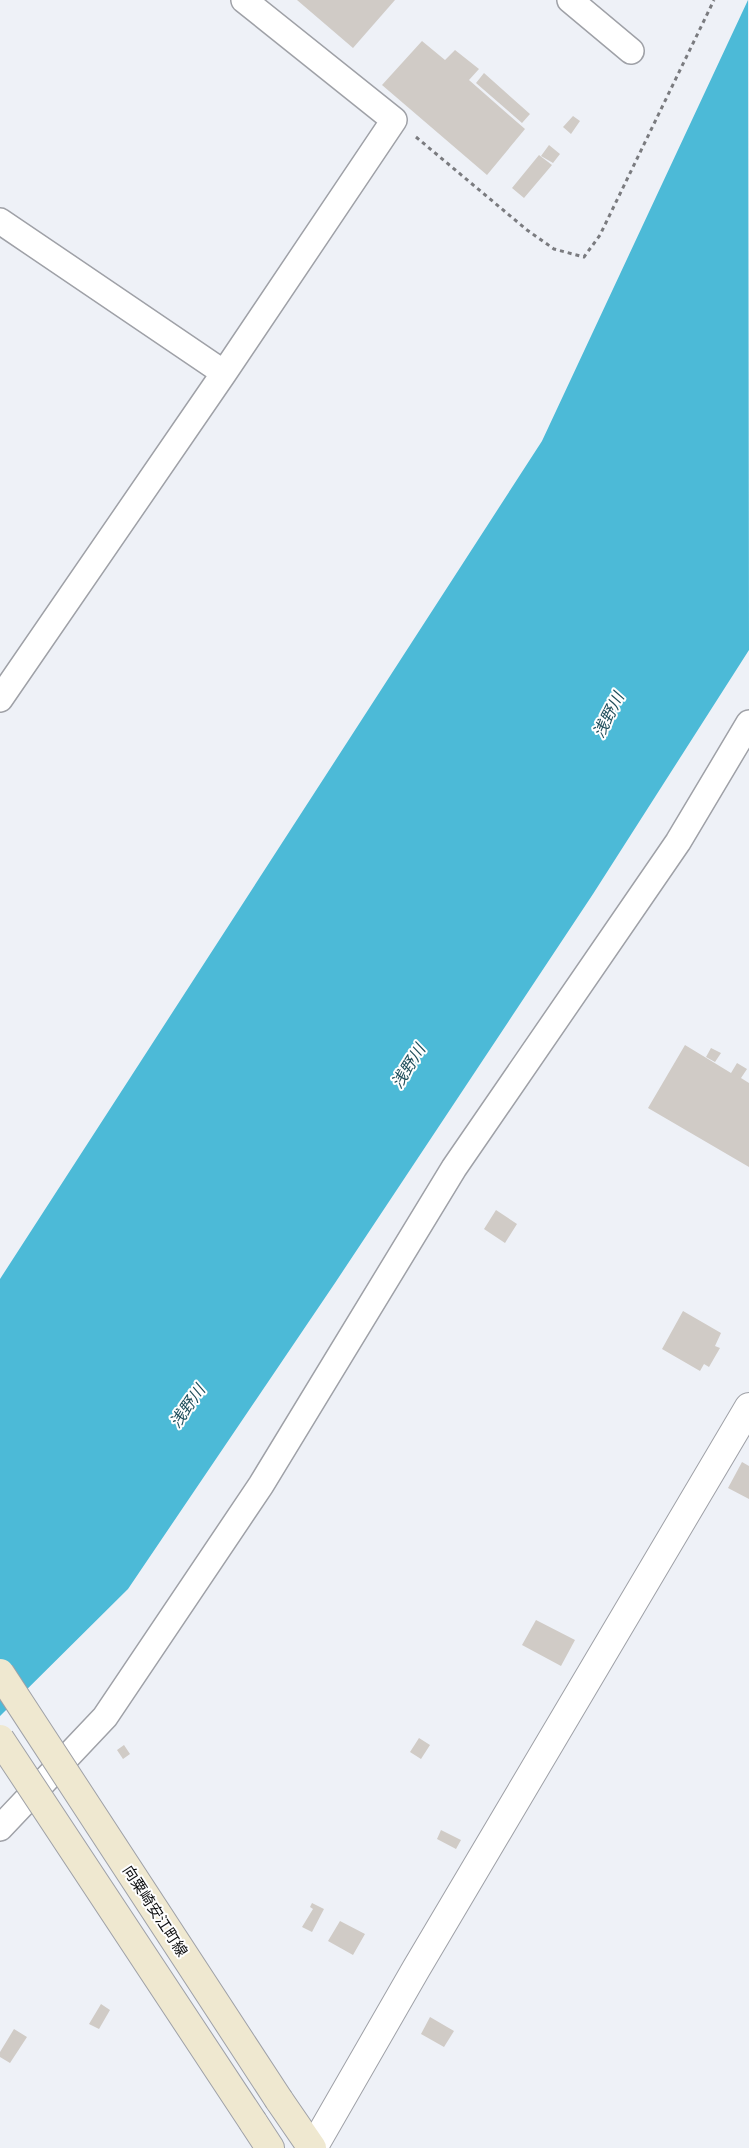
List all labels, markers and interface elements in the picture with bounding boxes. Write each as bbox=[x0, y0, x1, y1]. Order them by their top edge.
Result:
water label: 浅野川 bbox=[587, 687, 630, 741]
water label: 浅野川 bbox=[386, 1038, 431, 1092]
water label: 浅野川 bbox=[164, 1378, 211, 1432]
street label: 向粟崎安江町線 bbox=[119, 1861, 193, 1960]

